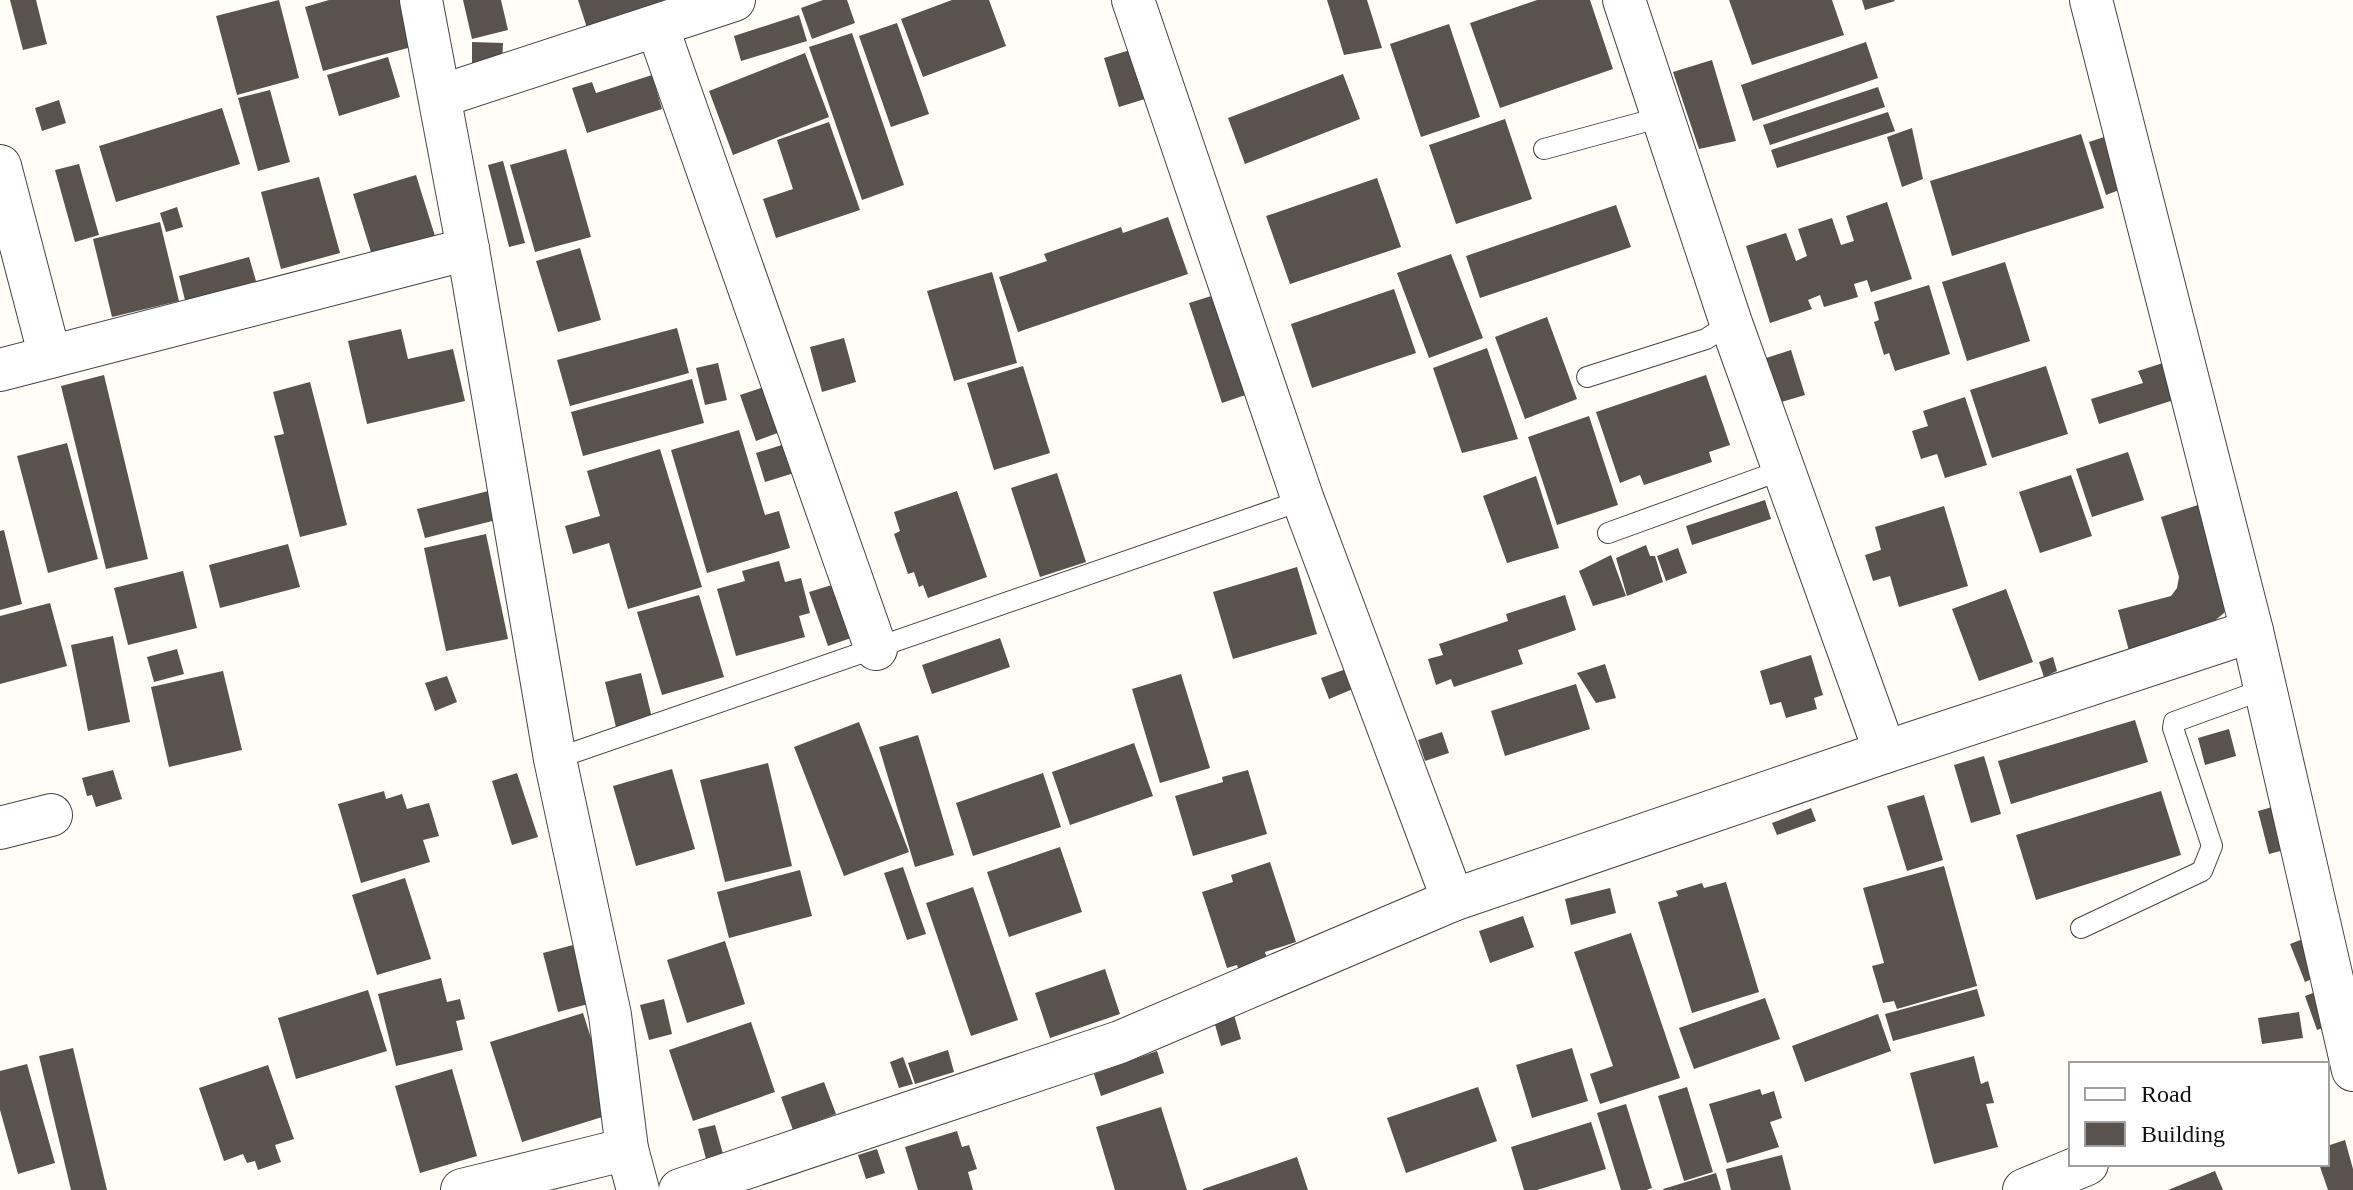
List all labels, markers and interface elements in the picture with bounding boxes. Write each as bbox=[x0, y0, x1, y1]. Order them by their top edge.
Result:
legend bbox=[2069, 1062, 2329, 1166]
text: Road bbox=[2141, 1081, 2192, 1107]
text: Building bbox=[2141, 1121, 2225, 1147]

